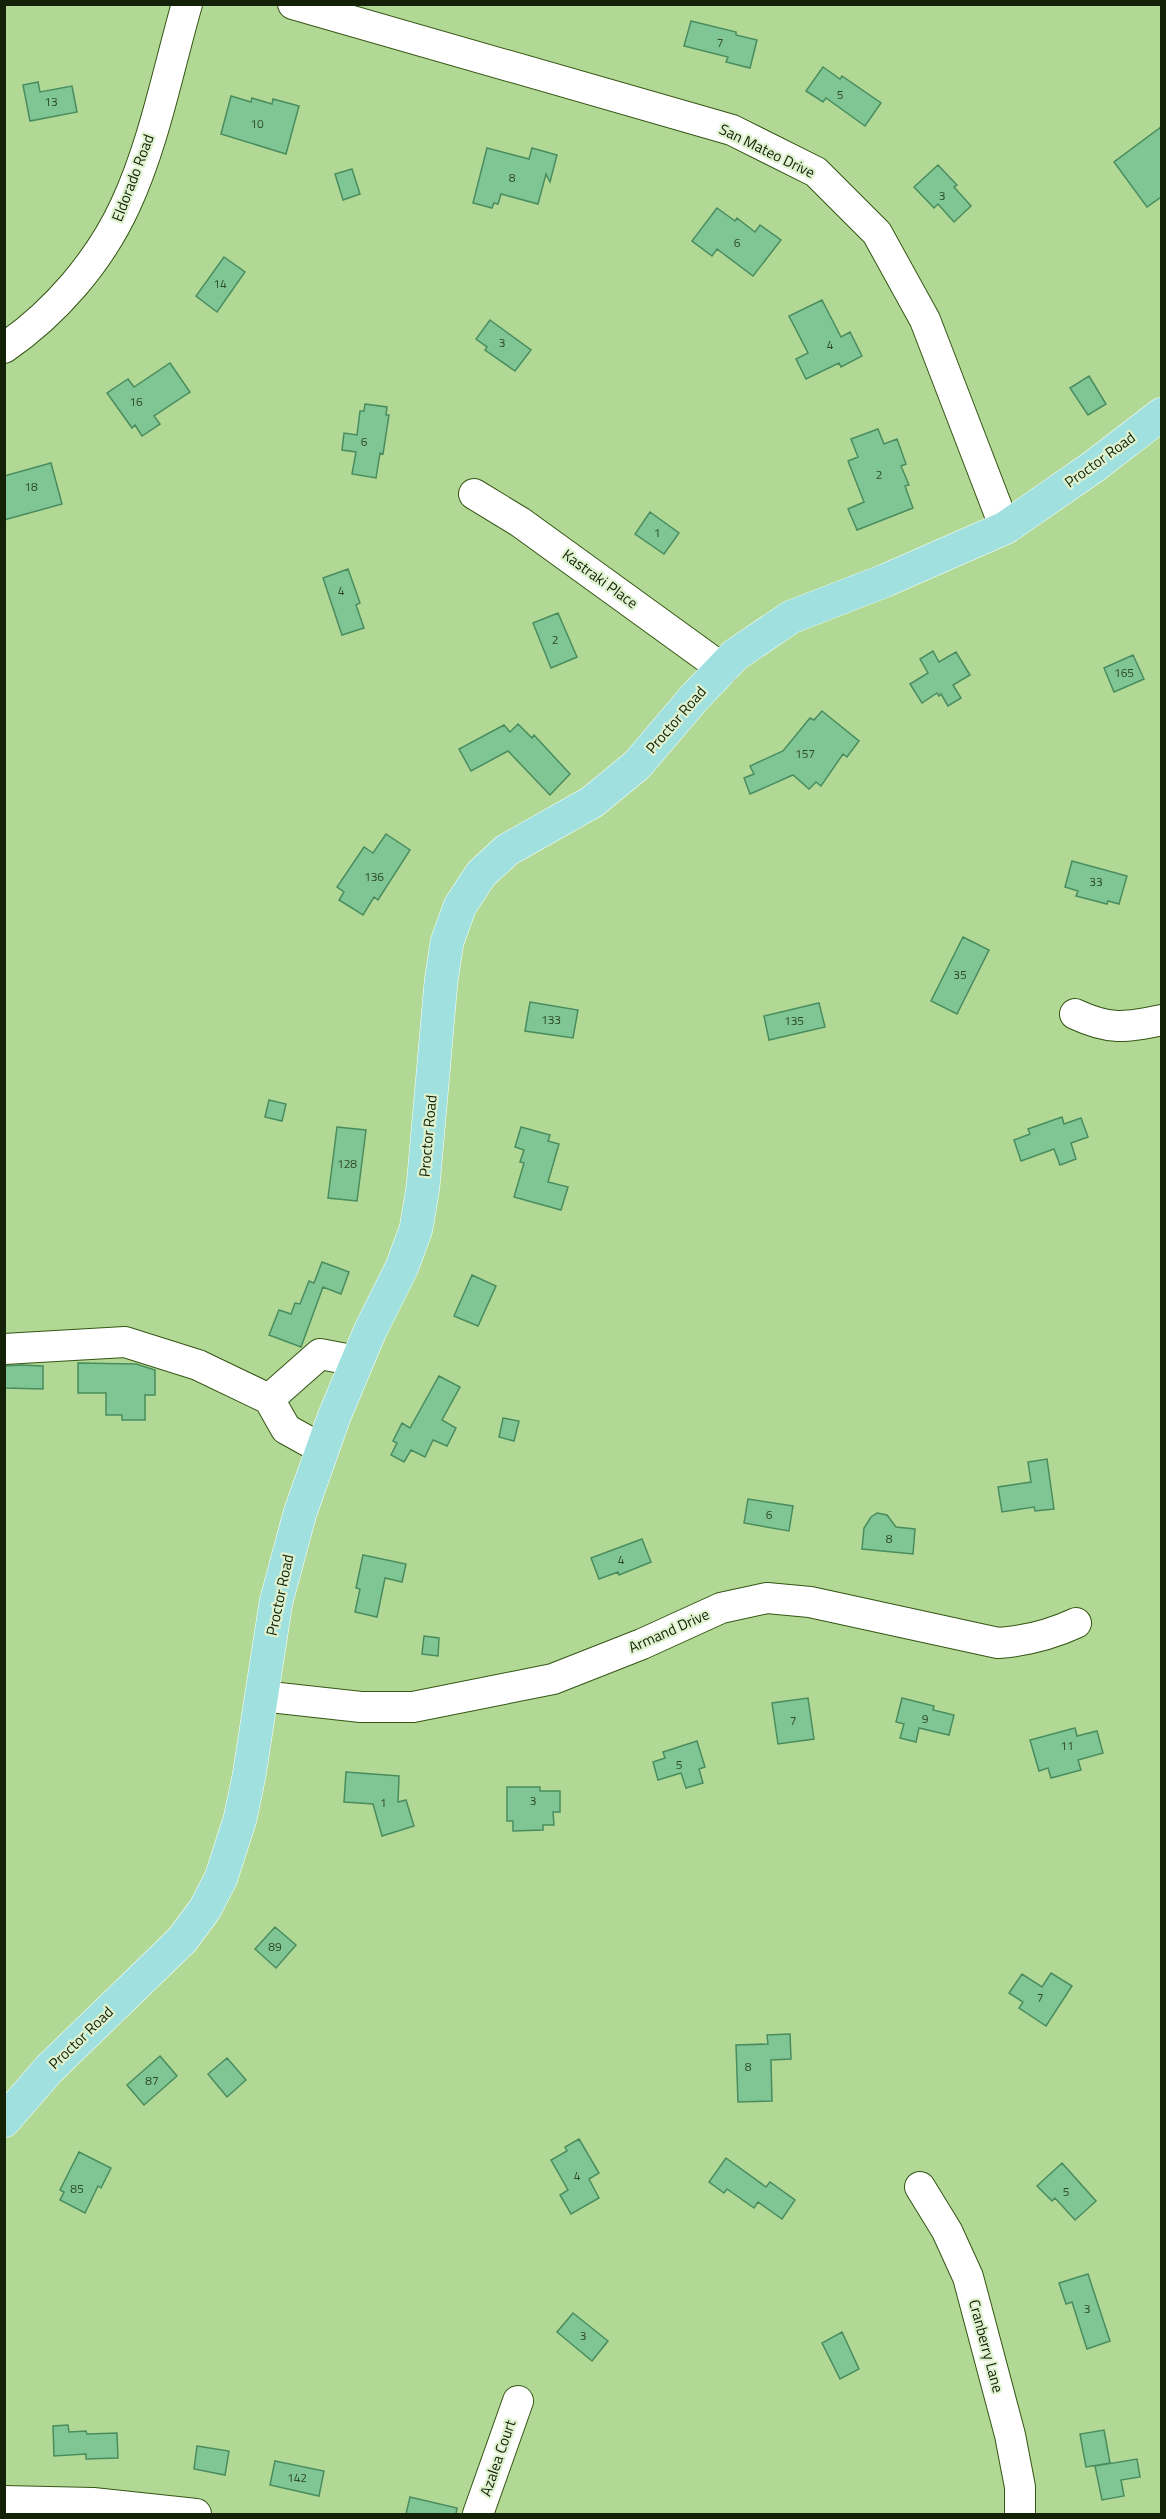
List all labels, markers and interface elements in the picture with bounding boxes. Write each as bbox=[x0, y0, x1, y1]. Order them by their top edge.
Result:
house number: 7 bbox=[717, 33, 723, 52]
house number: 5 bbox=[837, 85, 844, 104]
house number: 13 bbox=[44, 92, 58, 111]
house number: 10 bbox=[250, 114, 264, 133]
street label: San Mateo Drive bbox=[715, 117, 819, 184]
street label: Eldorado Road bbox=[105, 131, 160, 225]
house number: 8 bbox=[509, 168, 516, 187]
house number: 3 bbox=[939, 186, 945, 205]
house number: 6 bbox=[734, 233, 741, 252]
house number: 14 bbox=[213, 274, 227, 293]
house number: 3 bbox=[499, 333, 505, 352]
house number: 4 bbox=[827, 335, 834, 354]
house number: 16 bbox=[129, 392, 143, 411]
street label: Proctor Road bbox=[1060, 426, 1140, 493]
house number: 6 bbox=[361, 432, 368, 451]
house number: 2 bbox=[876, 465, 882, 484]
house number: 18 bbox=[24, 477, 38, 496]
house number: 1 bbox=[654, 523, 660, 542]
street label: Kastraki Place bbox=[558, 543, 643, 614]
house number: 4 bbox=[338, 581, 345, 600]
house number: 2 bbox=[552, 630, 558, 649]
house number: 165 bbox=[1114, 663, 1134, 682]
street label: Proctor Road bbox=[640, 681, 711, 758]
house number: 157 bbox=[795, 744, 815, 763]
house number: 136 bbox=[364, 867, 384, 886]
house number: 33 bbox=[1089, 872, 1103, 891]
house number: 35 bbox=[953, 965, 967, 984]
house number: 133 bbox=[541, 1010, 561, 1029]
house number: 135 bbox=[784, 1011, 804, 1030]
street label: Proctor Road bbox=[412, 1094, 443, 1178]
house number: 128 bbox=[337, 1154, 357, 1173]
house number: 6 bbox=[766, 1505, 773, 1524]
house number: 8 bbox=[886, 1529, 893, 1548]
house number: 4 bbox=[618, 1550, 625, 1569]
street label: Proctor Road bbox=[260, 1552, 299, 1638]
street label: Armand Drive bbox=[625, 1602, 713, 1659]
house number: 9 bbox=[922, 1709, 929, 1728]
house number: 7 bbox=[790, 1711, 796, 1730]
house number: 11 bbox=[1060, 1736, 1074, 1755]
house number: 5 bbox=[676, 1755, 683, 1774]
house number: 3 bbox=[530, 1791, 536, 1810]
house number: 1 bbox=[380, 1793, 386, 1812]
house number: 89 bbox=[268, 1937, 282, 1956]
house number: 7 bbox=[1037, 1988, 1043, 2007]
street label: Proctor Road bbox=[43, 2001, 118, 2075]
house number: 8 bbox=[745, 2057, 752, 2076]
house number: 87 bbox=[145, 2071, 159, 2090]
house number: 4 bbox=[574, 2166, 581, 2185]
house number: 85 bbox=[70, 2179, 84, 2198]
house number: 5 bbox=[1063, 2182, 1070, 2201]
street label: Cranberry Lane bbox=[963, 2297, 1010, 2395]
house number: 3 bbox=[1084, 2299, 1090, 2318]
house number: 3 bbox=[580, 2326, 586, 2345]
street label: Azalea Court bbox=[474, 2416, 522, 2499]
house number: 142 bbox=[287, 2468, 307, 2487]

